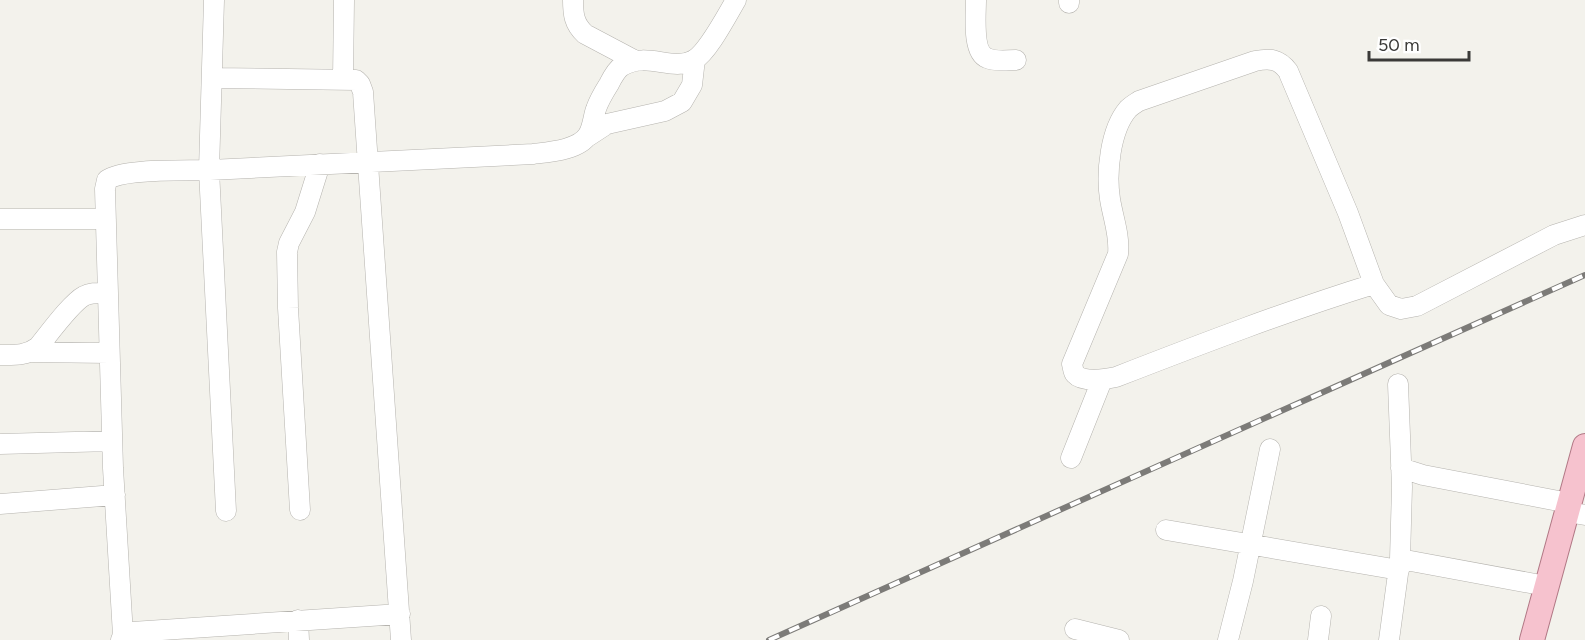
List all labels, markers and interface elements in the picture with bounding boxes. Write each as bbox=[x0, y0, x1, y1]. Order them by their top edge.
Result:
scale bar bbox=[1369, 24, 1470, 62]
text: 50 m bbox=[1378, 34, 1420, 56]

